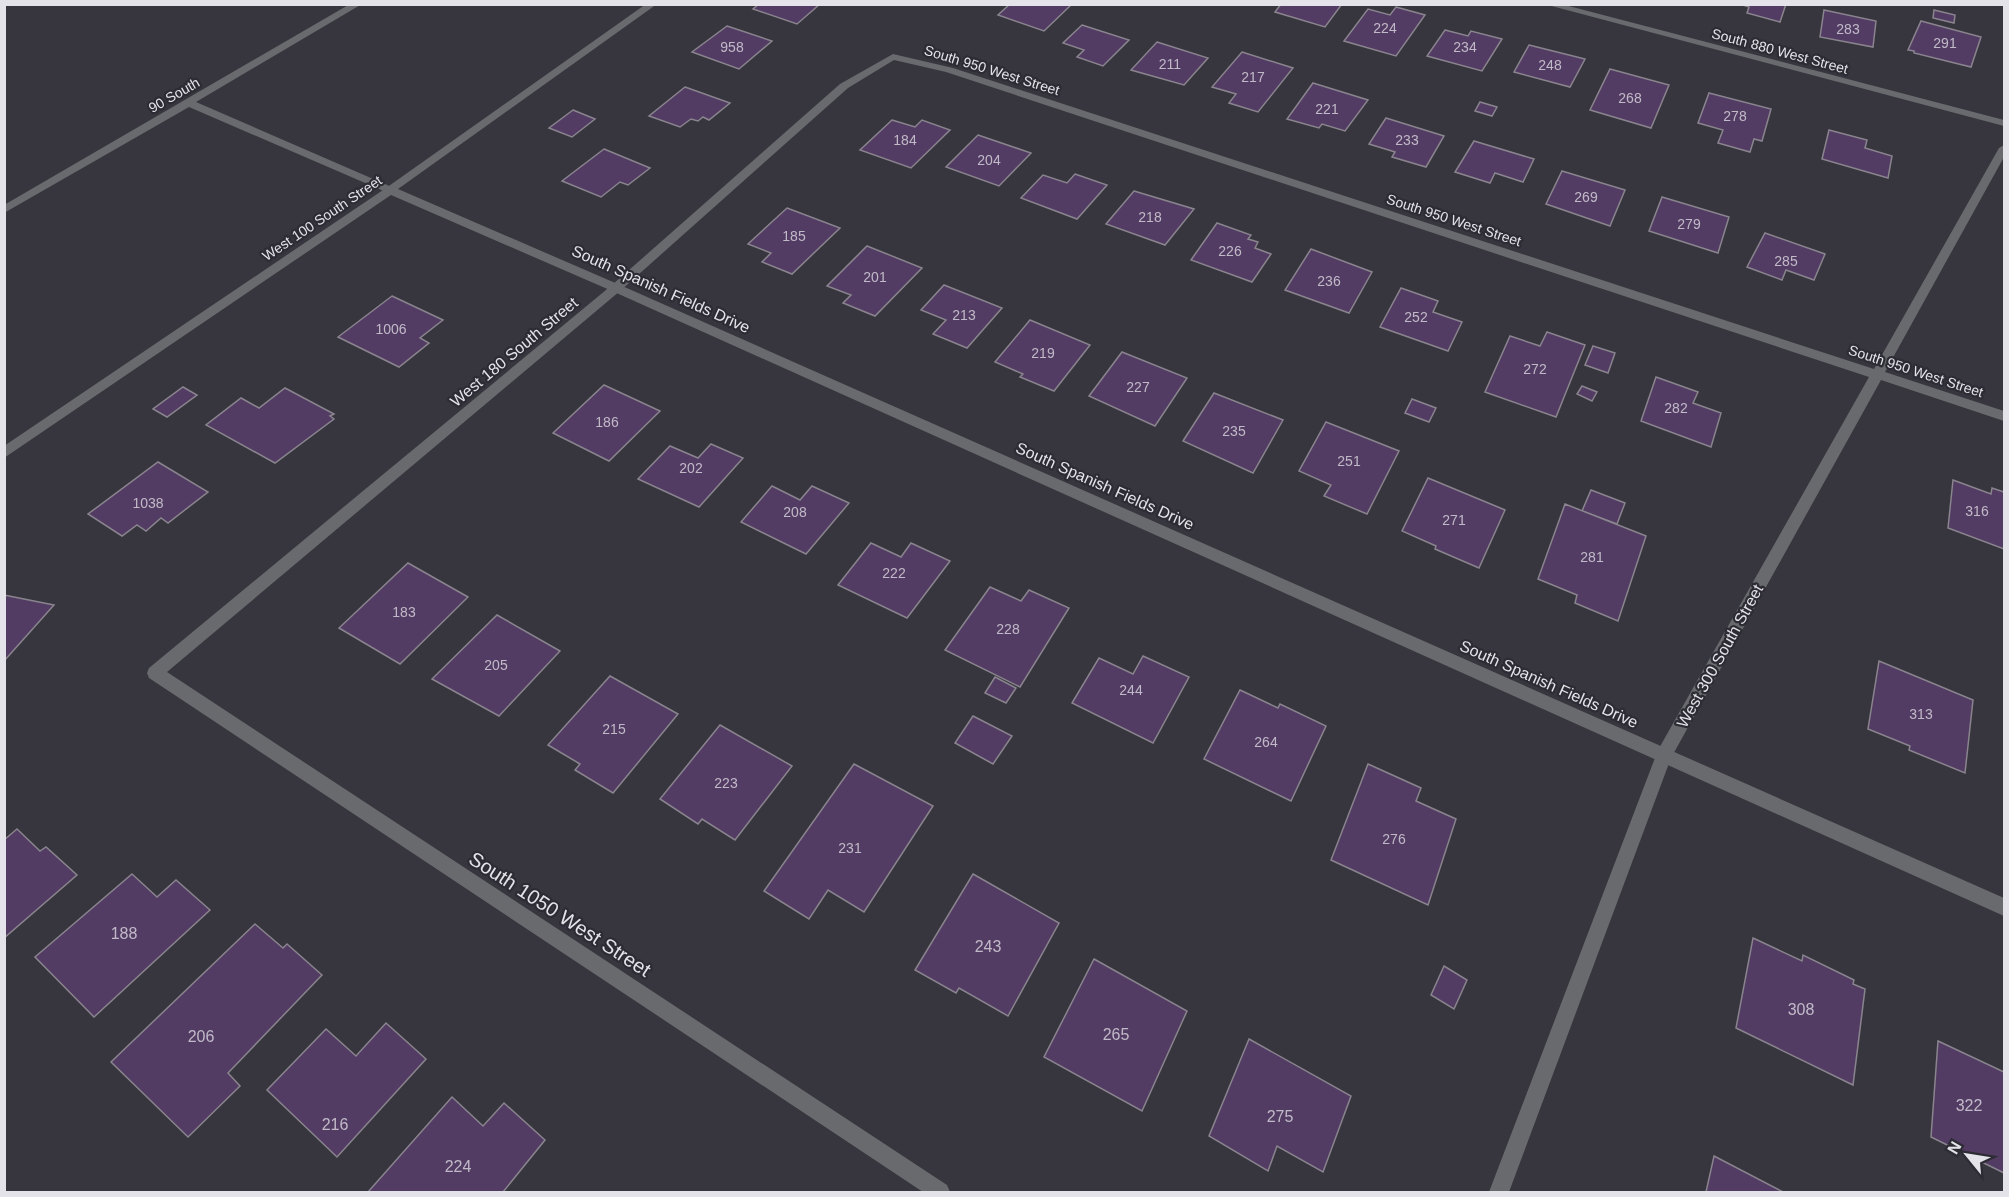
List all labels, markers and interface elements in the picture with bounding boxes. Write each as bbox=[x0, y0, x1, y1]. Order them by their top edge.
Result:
house number: 224 bbox=[1373, 20, 1397, 36]
house number: 283 bbox=[1836, 21, 1860, 37]
street label: South 880 West Street bbox=[1710, 25, 1850, 77]
house number: 291 bbox=[1933, 35, 1957, 51]
house number: 958 bbox=[720, 39, 744, 55]
house number: 234 bbox=[1453, 39, 1477, 55]
street label: South 950 West Street bbox=[922, 42, 1062, 98]
house number: 211 bbox=[1159, 56, 1181, 72]
house number: 248 bbox=[1538, 57, 1562, 73]
house number: 217 bbox=[1241, 69, 1265, 85]
street label: 90 South bbox=[146, 74, 202, 116]
house number: 268 bbox=[1618, 90, 1642, 106]
house number: 221 bbox=[1315, 101, 1339, 117]
house number: 278 bbox=[1723, 108, 1747, 124]
house number: 184 bbox=[893, 132, 917, 148]
house number: 233 bbox=[1395, 132, 1419, 148]
house number: 204 bbox=[977, 152, 1001, 168]
street label: West 100 South Street bbox=[259, 172, 385, 264]
house number: 269 bbox=[1574, 189, 1598, 205]
street label: South 950 West Street bbox=[1385, 191, 1523, 249]
house number: 218 bbox=[1138, 209, 1162, 225]
house number: 279 bbox=[1677, 216, 1701, 232]
house number: 185 bbox=[782, 228, 806, 244]
street label: South Spanish Fields Drive bbox=[569, 242, 753, 336]
house number: 226 bbox=[1218, 243, 1242, 259]
house number: 285 bbox=[1774, 253, 1798, 269]
house number: 201 bbox=[863, 269, 887, 285]
house number: 236 bbox=[1317, 273, 1341, 289]
street label: West 180 South Street bbox=[447, 293, 581, 410]
house number: 213 bbox=[952, 307, 976, 323]
house number: 252 bbox=[1404, 309, 1428, 325]
house number: 1006 bbox=[375, 321, 407, 337]
street label: South 950 West Street bbox=[1847, 342, 1985, 400]
house number: 219 bbox=[1031, 345, 1055, 361]
house number: 272 bbox=[1523, 361, 1547, 377]
house number: 227 bbox=[1126, 379, 1150, 395]
house number: 282 bbox=[1664, 400, 1688, 416]
house number: 186 bbox=[595, 414, 619, 430]
house number: 235 bbox=[1222, 423, 1246, 439]
street label: South Spanish Fields Drive bbox=[1013, 439, 1197, 533]
house number: 251 bbox=[1337, 453, 1361, 469]
house number: 202 bbox=[679, 460, 703, 476]
house number: 1038 bbox=[132, 495, 164, 511]
house number: 316 bbox=[1965, 503, 1989, 519]
house number: 208 bbox=[783, 504, 807, 520]
house number: 271 bbox=[1442, 512, 1466, 528]
house number: 281 bbox=[1580, 549, 1604, 565]
house number: 222 bbox=[882, 565, 906, 581]
street label: West 300 South Street bbox=[1674, 581, 1767, 730]
house number: 183 bbox=[392, 604, 416, 620]
house number: 228 bbox=[996, 621, 1020, 637]
street label: South Spanish Fields Drive bbox=[1457, 637, 1641, 731]
house number: 205 bbox=[484, 657, 508, 673]
house number: 244 bbox=[1119, 682, 1143, 698]
house number: 313 bbox=[1909, 706, 1933, 722]
house number: 215 bbox=[602, 721, 626, 737]
house number: 264 bbox=[1254, 734, 1278, 750]
house number: 223 bbox=[714, 775, 738, 791]
house number: 276 bbox=[1382, 831, 1406, 847]
house number: 231 bbox=[838, 840, 862, 856]
street label: South 1050 West Street bbox=[465, 847, 655, 981]
house number: 188 bbox=[111, 925, 137, 942]
house number: 243 bbox=[975, 938, 1001, 955]
house number: 308 bbox=[1788, 1001, 1814, 1018]
house number: 265 bbox=[1103, 1026, 1129, 1043]
house number: 206 bbox=[188, 1028, 214, 1045]
house number: 322 bbox=[1956, 1097, 1982, 1114]
house number: 275 bbox=[1267, 1108, 1293, 1125]
house number: 216 bbox=[322, 1116, 348, 1133]
north arrow bbox=[1937, 1125, 1997, 1185]
text: N bbox=[1944, 1138, 1965, 1157]
house number: 224 bbox=[445, 1158, 471, 1175]

